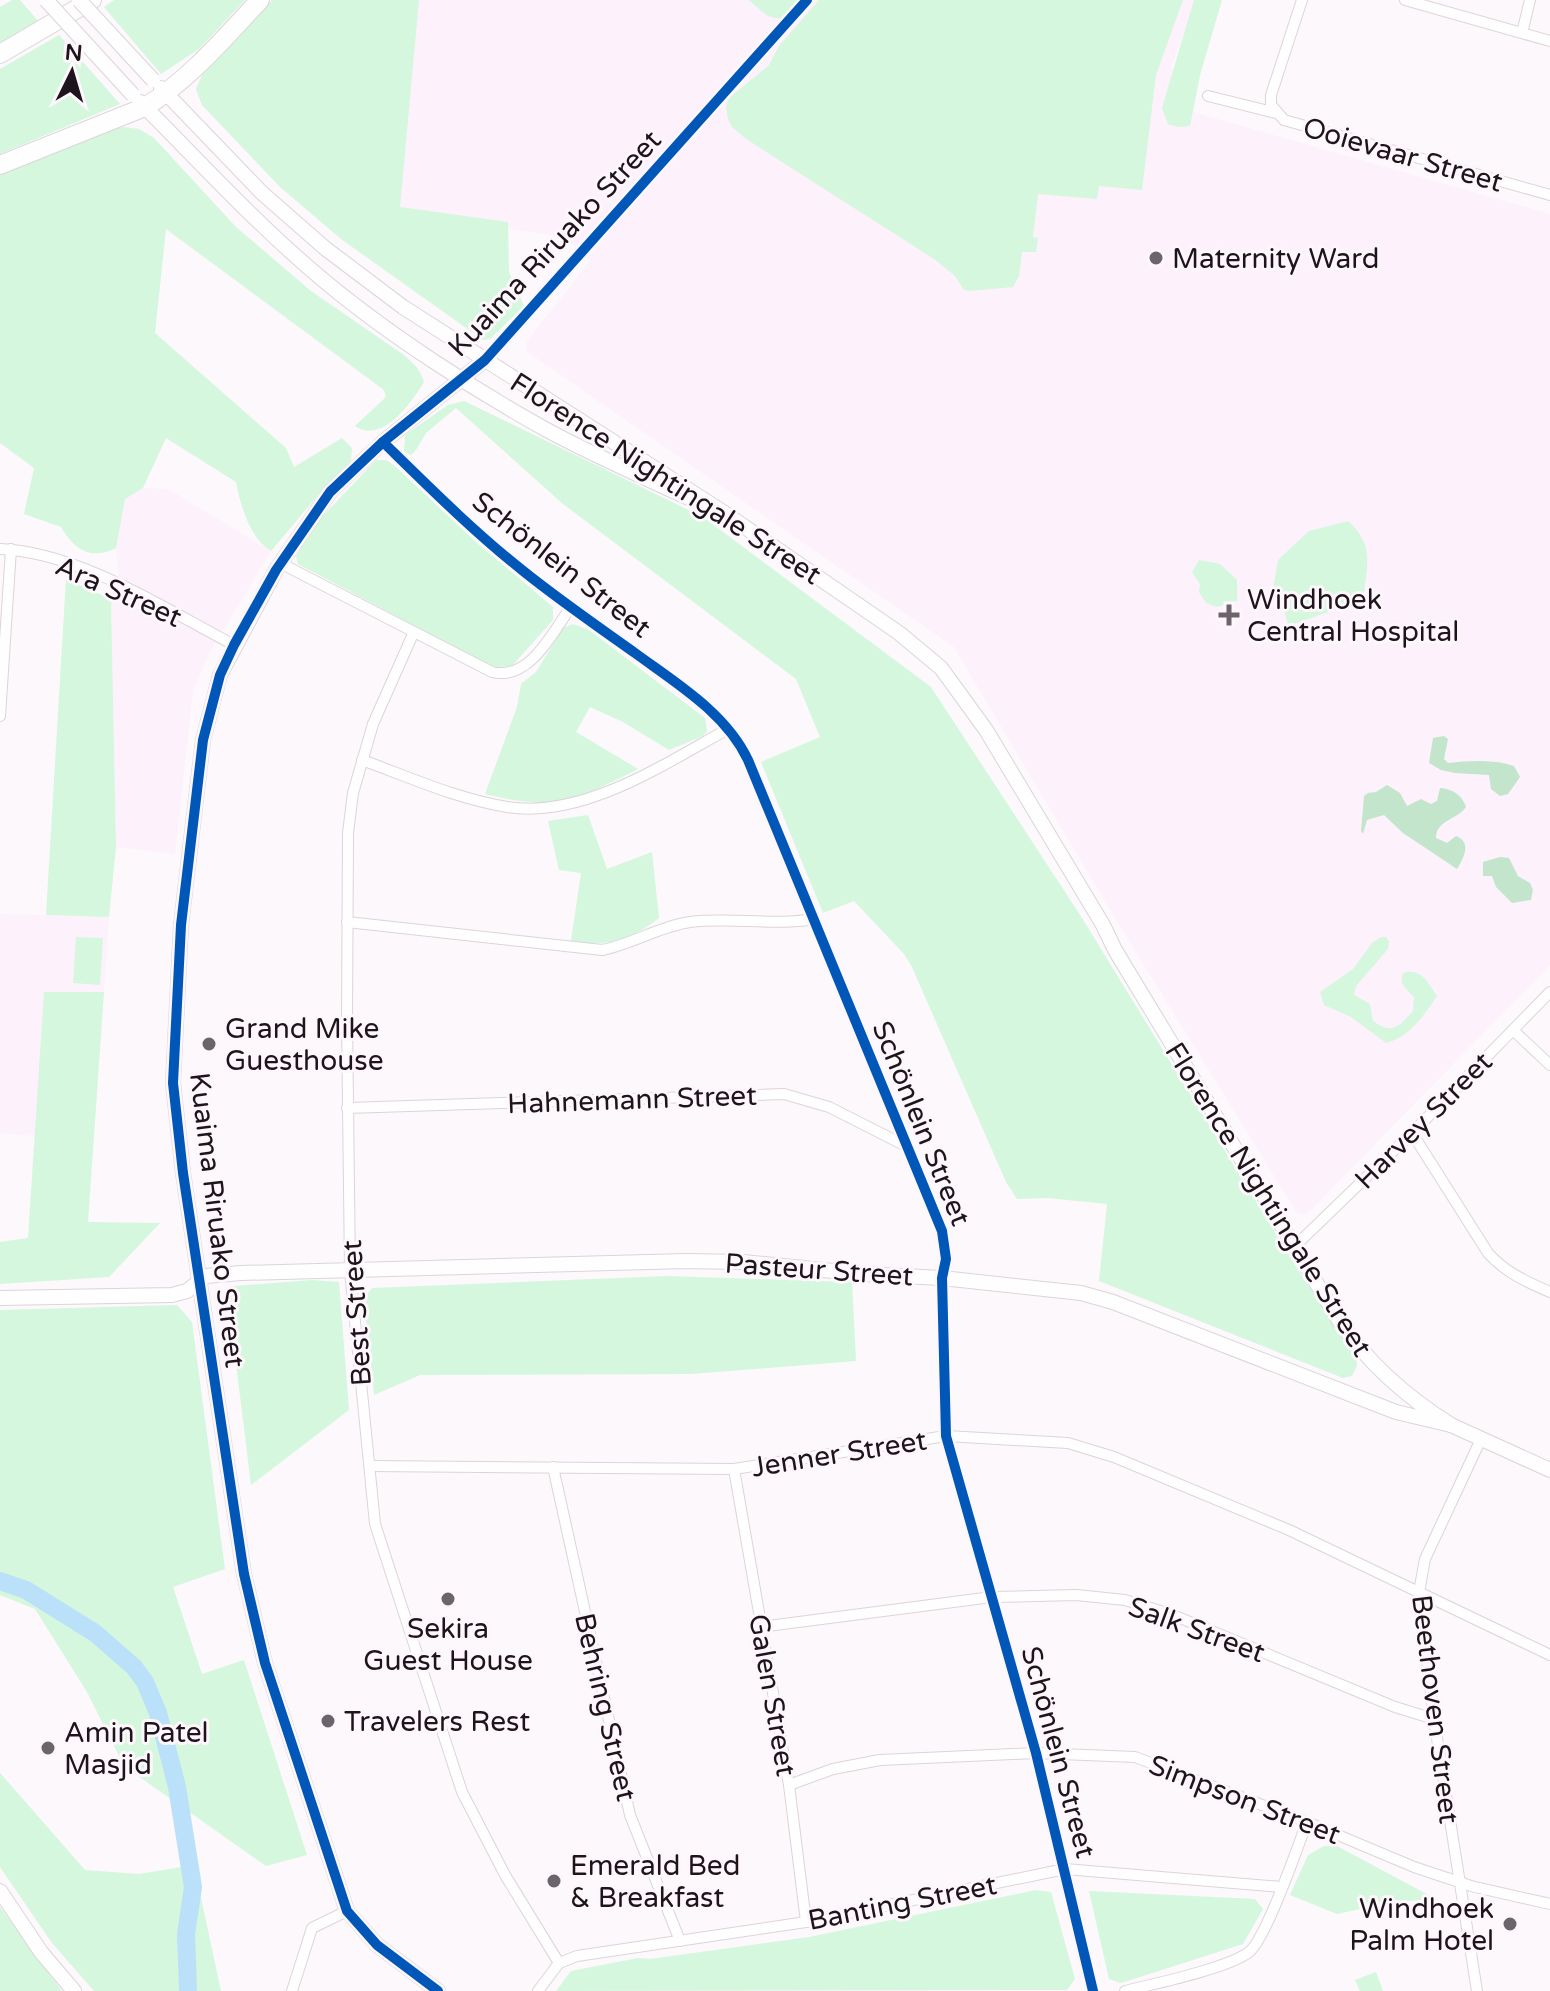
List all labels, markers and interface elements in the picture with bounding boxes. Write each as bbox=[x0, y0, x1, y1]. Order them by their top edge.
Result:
north arrow bbox=[32, 32, 112, 112]
text: N bbox=[64, 39, 84, 67]
street label: Ooievaar Street bbox=[1299, 110, 1507, 200]
street label: Kuaima Riruako Street bbox=[441, 123, 669, 364]
place label: Maternity Ward bbox=[1172, 242, 1379, 276]
marker: Maternity Ward bbox=[1147, 249, 1165, 267]
street label: Florence Nightingale Street bbox=[504, 366, 828, 592]
street label: Schönlein Street bbox=[465, 484, 658, 645]
street label: Ara Street bbox=[50, 549, 187, 635]
place label: Windhoek Central Hospital bbox=[1247, 583, 1459, 649]
marker: Windhoek Central Hospital bbox=[1218, 604, 1240, 626]
place label: Grand Mike Guesthouse bbox=[225, 1012, 384, 1078]
street label: Schönlein Street bbox=[865, 1016, 978, 1231]
marker: Grand Mike Guesthouse bbox=[200, 1035, 218, 1053]
street label: Florence Nightingale Street bbox=[1157, 1036, 1379, 1363]
street label: Harvey Street bbox=[1348, 1045, 1500, 1196]
street label: Kuaima Riruako Street bbox=[182, 1071, 252, 1370]
street label: Hahnemann Street bbox=[507, 1079, 758, 1121]
street label: Best Street bbox=[335, 1238, 379, 1387]
street label: Pasteur Street bbox=[724, 1246, 914, 1294]
street label: Jenner Street bbox=[749, 1423, 929, 1485]
marker: Sekira Guest House bbox=[439, 1590, 457, 1608]
street label: Salk Street bbox=[1124, 1590, 1270, 1670]
street label: Beethoven Street bbox=[1404, 1593, 1466, 1826]
street label: Behring Street bbox=[567, 1610, 643, 1805]
street label: Galen Street bbox=[741, 1611, 803, 1779]
place label: Sekira Guest House bbox=[363, 1612, 533, 1678]
street label: Schönlein Street bbox=[1013, 1643, 1103, 1862]
place label: Travelers Rest bbox=[344, 1705, 530, 1739]
marker: Travelers Rest bbox=[319, 1712, 337, 1730]
place label: Amin Patel Masjid bbox=[64, 1716, 209, 1782]
marker: Amin Patel Masjid bbox=[39, 1739, 57, 1757]
street label: Simpson Street bbox=[1144, 1748, 1345, 1852]
place label: Emerald Bed & Breakfast bbox=[570, 1849, 740, 1915]
street label: Banting Street bbox=[805, 1868, 1000, 1938]
marker: Emerald Bed & Breakfast bbox=[545, 1872, 563, 1890]
place label: Windhoek Palm Hotel bbox=[1349, 1892, 1494, 1958]
marker: Windhoek Palm Hotel bbox=[1501, 1915, 1519, 1933]

